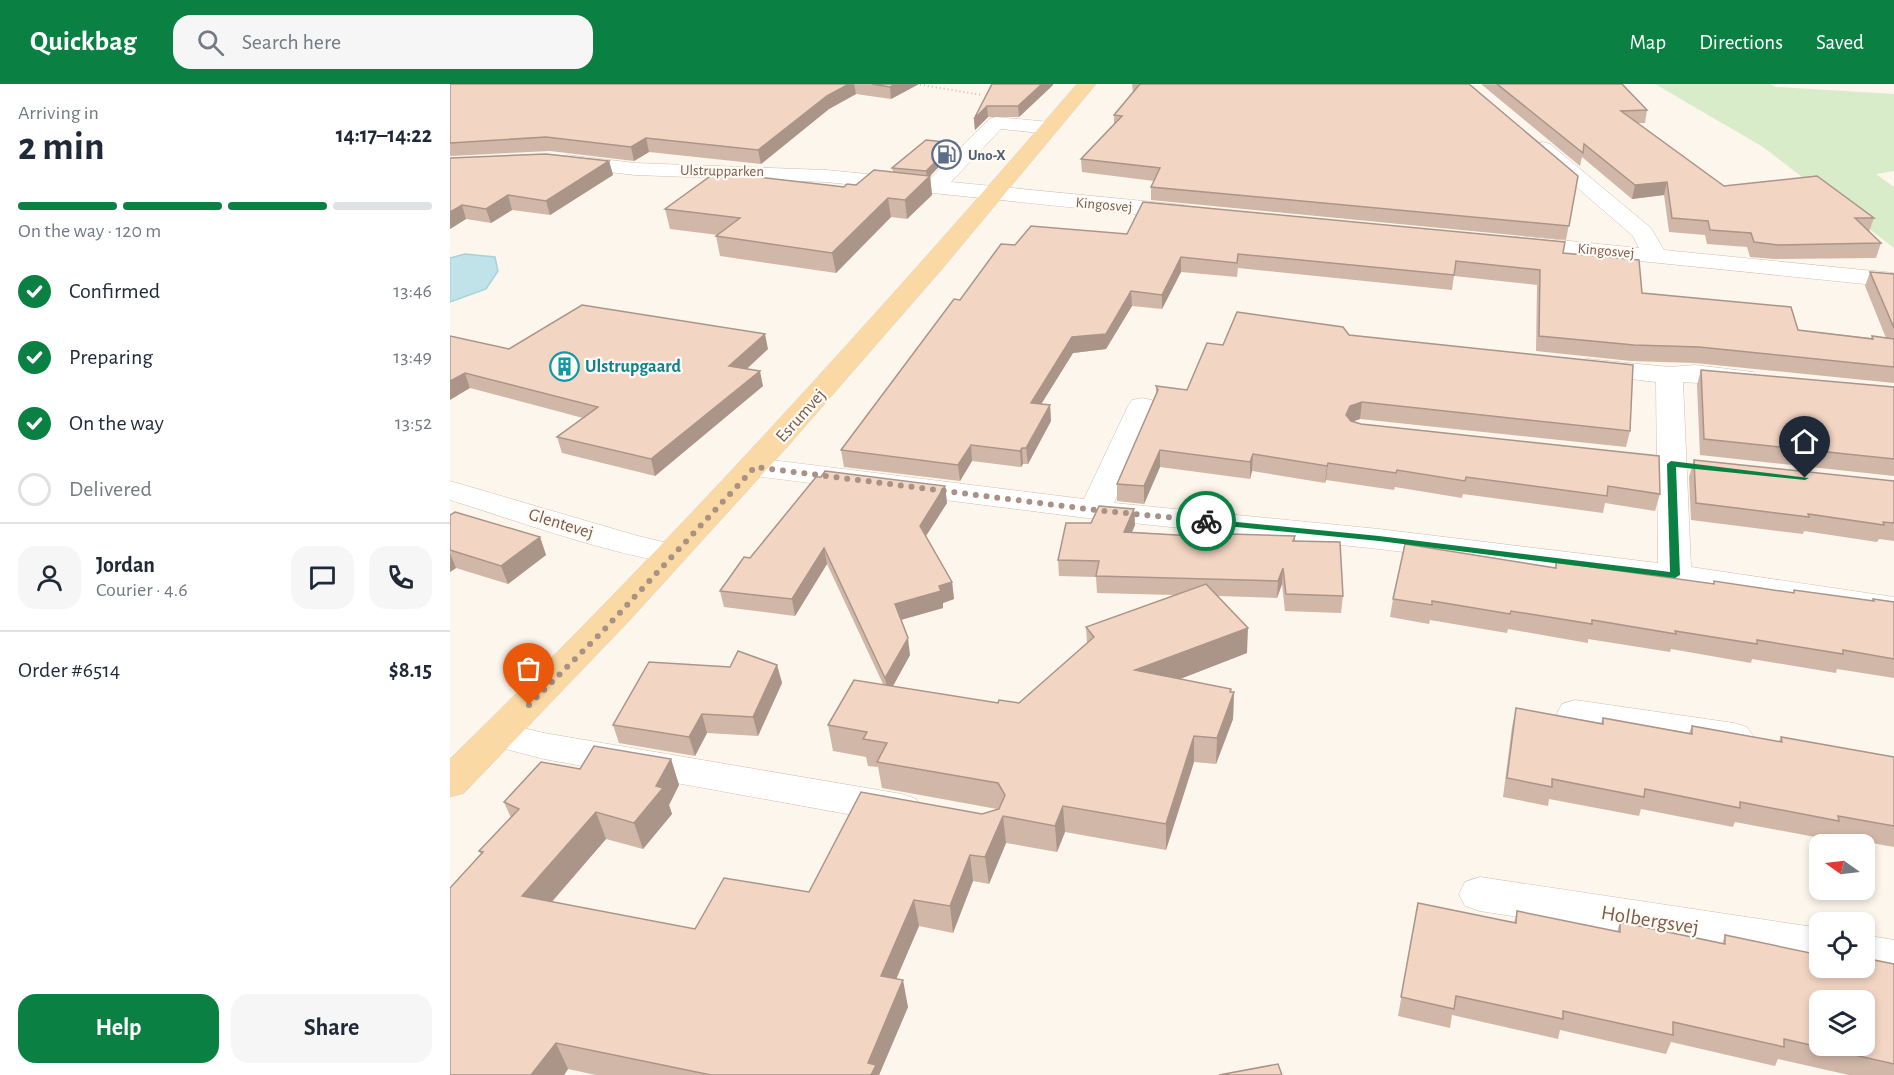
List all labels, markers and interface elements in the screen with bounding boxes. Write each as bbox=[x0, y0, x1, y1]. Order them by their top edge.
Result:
search box bbox=[173, 15, 593, 69]
icon: search bbox=[194, 26, 227, 59]
text: Quickbag bbox=[30, 28, 137, 56]
text: Search here bbox=[242, 31, 341, 53]
text: Map bbox=[1630, 32, 1666, 53]
text: Directions bbox=[1699, 32, 1783, 53]
text: Saved bbox=[1816, 32, 1864, 53]
text: Arriving in bbox=[18, 103, 99, 123]
text: 14:17–14:22 bbox=[336, 124, 432, 146]
text: 2 min bbox=[18, 128, 105, 167]
fuel station icon: Uno-X bbox=[931, 139, 963, 171]
place label: Uno-X bbox=[968, 148, 1006, 163]
street label: Ulstrupparken bbox=[680, 163, 764, 179]
street label: Kingosvej bbox=[1075, 195, 1133, 215]
text: On the way · 120 m bbox=[18, 221, 161, 241]
street label: Kingosvej bbox=[1577, 241, 1635, 261]
icon: check bbox=[18, 275, 51, 308]
text: Confirmed bbox=[69, 280, 160, 302]
text: 13:46 bbox=[393, 281, 432, 301]
icon: check bbox=[18, 341, 51, 374]
text: Preparing bbox=[69, 346, 153, 368]
text: 13:49 bbox=[393, 347, 432, 367]
building icon: Ulstrupgaard bbox=[548, 351, 580, 383]
place label: Ulstrupgaard bbox=[585, 358, 682, 376]
street label: Esrumvej bbox=[773, 386, 829, 446]
icon: check bbox=[18, 407, 51, 440]
text: On the way bbox=[69, 412, 164, 434]
text: 13:52 bbox=[395, 413, 432, 433]
pin bbox=[1779, 416, 1830, 478]
icon: home bbox=[1788, 425, 1821, 458]
text: Delivered bbox=[69, 478, 152, 500]
courier bbox=[1176, 491, 1236, 551]
icon: bike bbox=[1190, 505, 1223, 538]
street label: Glentevej bbox=[526, 506, 596, 542]
button: person bbox=[18, 546, 81, 609]
button: chat bbox=[291, 546, 354, 609]
button: phone bbox=[369, 546, 432, 609]
text: Jordan bbox=[96, 554, 155, 576]
text: Courier · 4.6 bbox=[96, 580, 188, 600]
pin bbox=[503, 643, 554, 705]
icon: bag bbox=[512, 652, 545, 685]
text: Order #6514 bbox=[18, 659, 120, 681]
text: $8.15 bbox=[389, 659, 432, 681]
north arrow bbox=[1809, 834, 1875, 900]
map controls bbox=[1809, 834, 1875, 1056]
street label: Holbergsvej bbox=[1600, 902, 1700, 938]
button: locate bbox=[1809, 912, 1875, 978]
button: layers bbox=[1809, 990, 1875, 1056]
button: Help bbox=[18, 994, 219, 1063]
button: Share bbox=[231, 994, 432, 1063]

